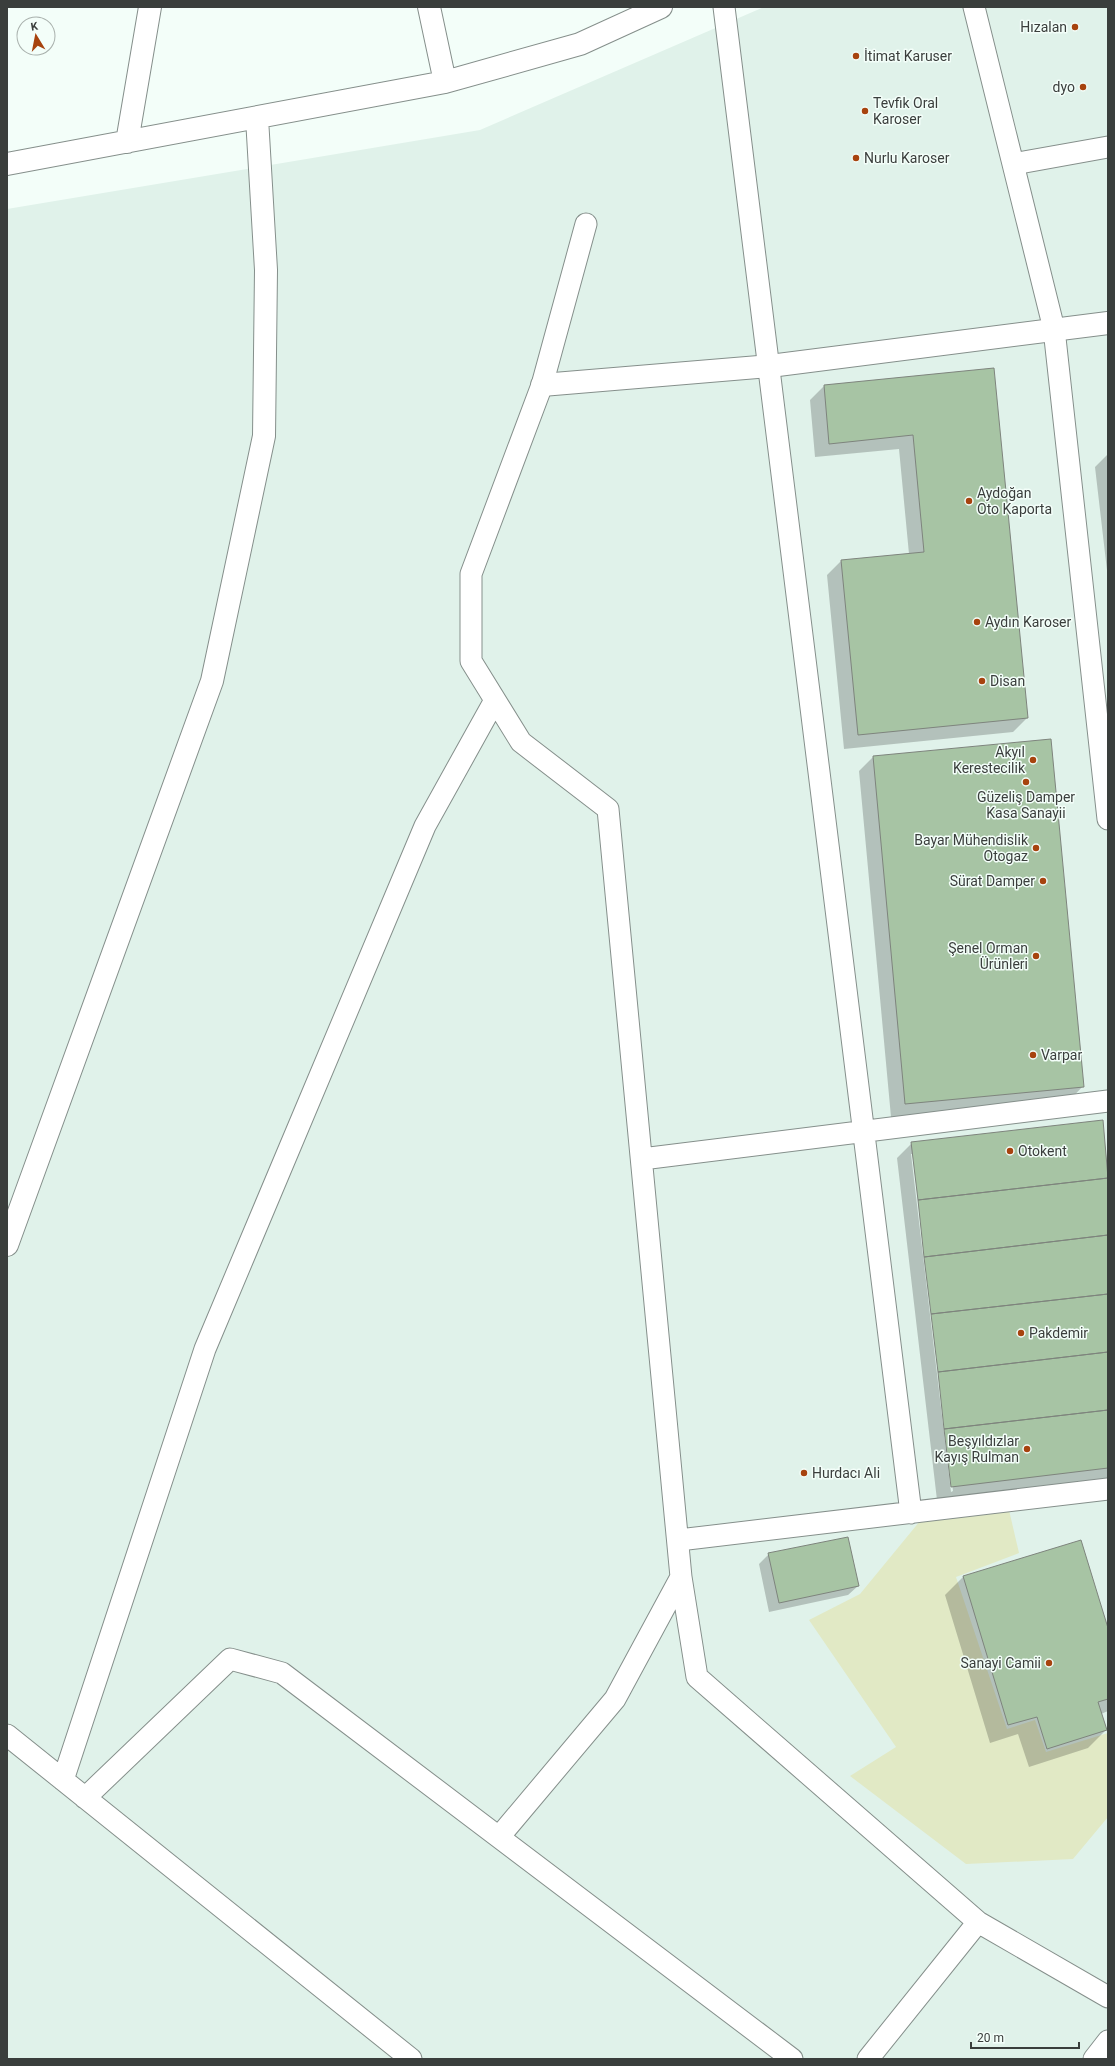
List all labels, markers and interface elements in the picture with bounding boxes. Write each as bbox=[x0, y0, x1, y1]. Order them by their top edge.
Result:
north arrow bbox=[16, 16, 56, 56]
text: K bbox=[30, 19, 40, 34]
place label: Hızalan bbox=[1020, 19, 1067, 35]
marker: Hızalan bbox=[1070, 22, 1080, 32]
place label: İtimat Karuser bbox=[864, 48, 952, 64]
marker: İtimat Karuser bbox=[851, 51, 861, 61]
place label: dyo bbox=[1053, 79, 1075, 95]
marker: dyo bbox=[1078, 82, 1088, 92]
place label: Tevfik Oral Karoser bbox=[873, 95, 938, 127]
marker: Tevfik Oral Karoser bbox=[860, 106, 870, 116]
place label: Nurlu Karoser bbox=[864, 150, 950, 166]
marker: Nurlu Karoser bbox=[851, 153, 861, 163]
place label: Aydoğan Oto Kaporta bbox=[977, 485, 1052, 517]
marker: Aydoğan Oto Kaporta bbox=[964, 496, 974, 506]
place label: Aydın Karoser bbox=[985, 614, 1072, 630]
marker: Aydın Karoser bbox=[972, 617, 982, 627]
place label: Disan bbox=[990, 673, 1025, 689]
marker: Disan bbox=[977, 676, 987, 686]
place label: Akyıl Kerestecilik bbox=[953, 744, 1026, 776]
marker: Akyıl Kerestecilik bbox=[1028, 755, 1038, 765]
marker: Güzeliş Damper Kasa Sanayii bbox=[1021, 777, 1031, 787]
place label: Güzeliş Damper Kasa Sanayii bbox=[977, 789, 1075, 821]
place label: Bayar Mühendislik Otogaz bbox=[914, 832, 1029, 864]
marker: Bayar Mühendislik Otogaz bbox=[1031, 843, 1041, 853]
place label: Sürat Damper bbox=[950, 873, 1035, 889]
marker: Sürat Damper bbox=[1038, 876, 1048, 886]
place label: Şenel Orman Ürünleri bbox=[948, 940, 1028, 972]
marker: Şenel Orman Ürünleri bbox=[1031, 951, 1041, 961]
place label: Varpar bbox=[1041, 1047, 1082, 1063]
marker: Varpar bbox=[1028, 1050, 1038, 1060]
place label: Otokent bbox=[1018, 1143, 1067, 1159]
marker: Otokent bbox=[1005, 1146, 1015, 1156]
place label: Pakdemir bbox=[1029, 1325, 1088, 1341]
marker: Pakdemir bbox=[1016, 1328, 1026, 1338]
place label: Beşyıldızlar Kayış Rulman bbox=[935, 1433, 1019, 1465]
marker: Beşyıldızlar Kayış Rulman bbox=[1022, 1444, 1032, 1454]
place label: Hurdacı Ali bbox=[812, 1465, 880, 1481]
marker: Hurdacı Ali bbox=[799, 1468, 809, 1478]
place label: Sanayi Camii bbox=[961, 1655, 1041, 1671]
marker: Sanayi Camii bbox=[1044, 1658, 1054, 1668]
scale bar bbox=[971, 2024, 1079, 2050]
text: 20 m bbox=[977, 2031, 1004, 2045]

